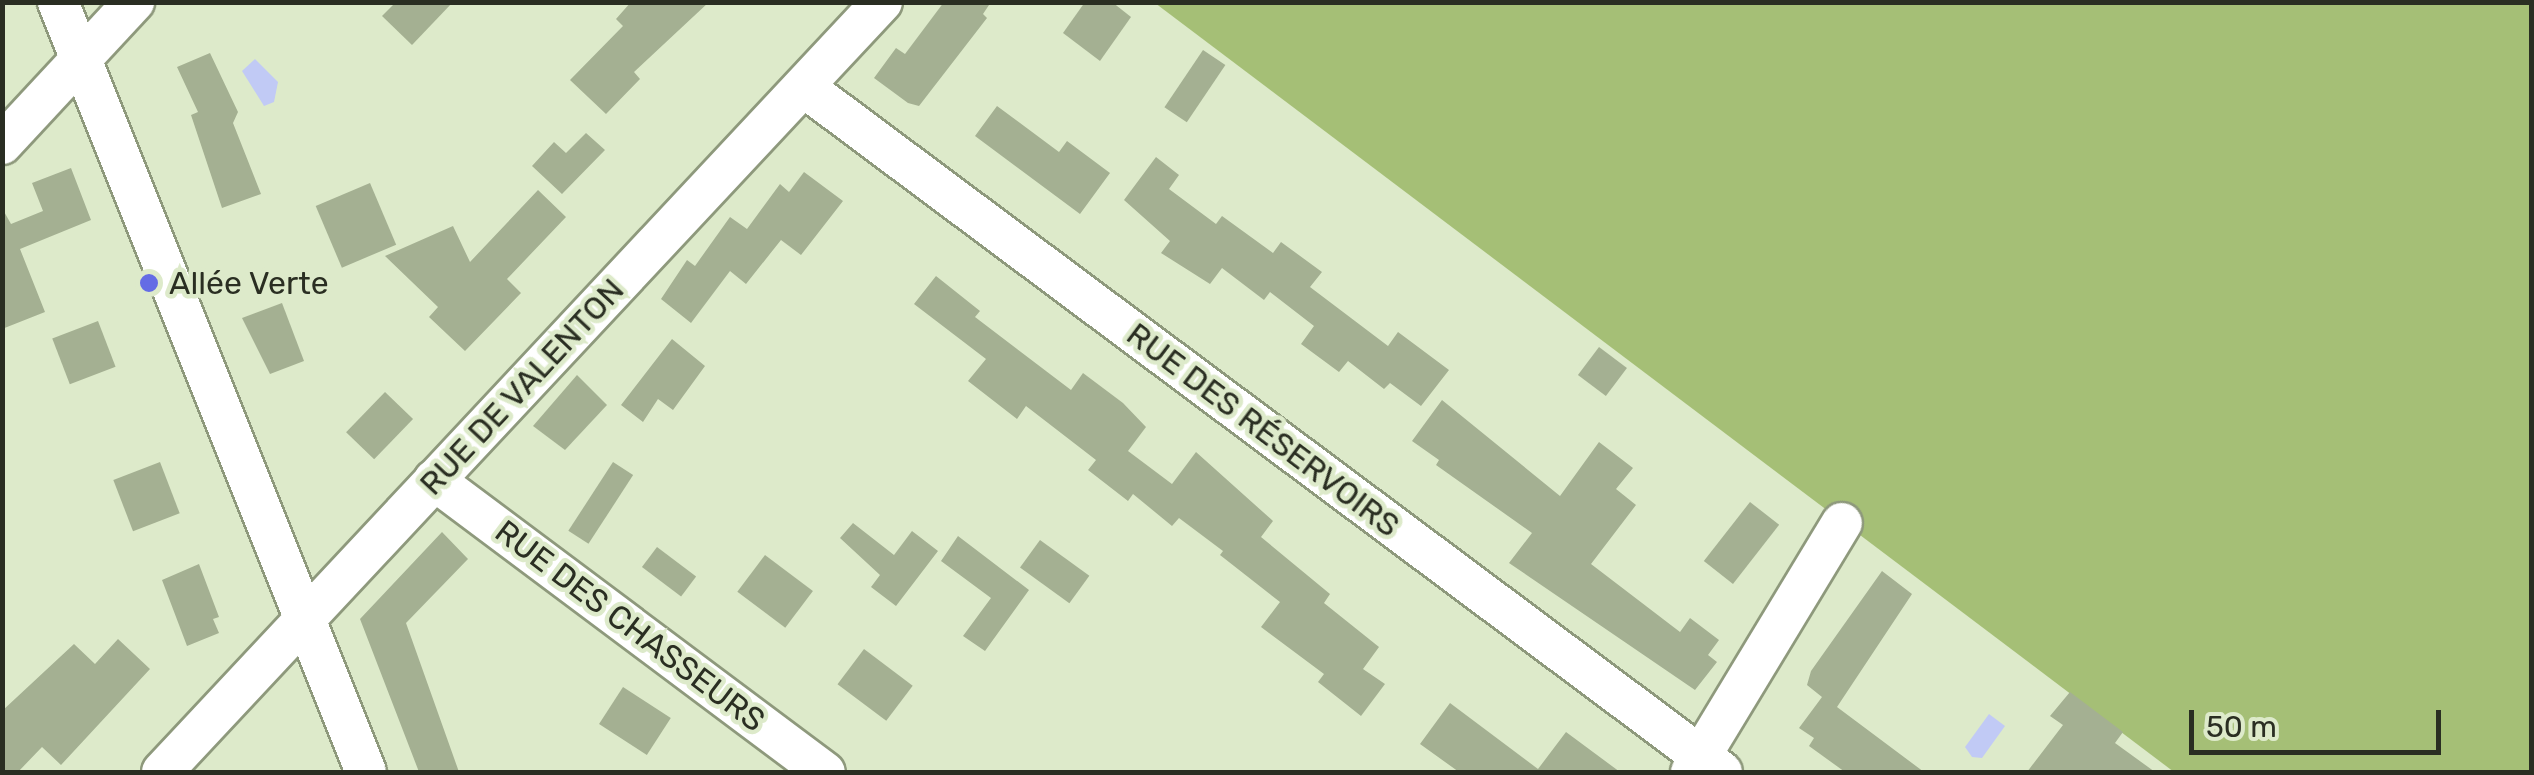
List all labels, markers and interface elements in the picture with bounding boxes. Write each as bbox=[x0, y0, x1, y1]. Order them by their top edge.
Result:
place label: Allée Verte bbox=[169, 264, 329, 302]
street label: RUE DE VALENTON bbox=[412, 271, 632, 503]
marker: Allée Verte bbox=[138, 272, 160, 294]
street label: RUE DES RÉSERVOIRS bbox=[1119, 315, 1407, 545]
street label: RUE DES CHASSEURS bbox=[488, 512, 772, 740]
scale bar bbox=[2194, 690, 2446, 752]
text: 50 m bbox=[2206, 709, 2277, 745]

